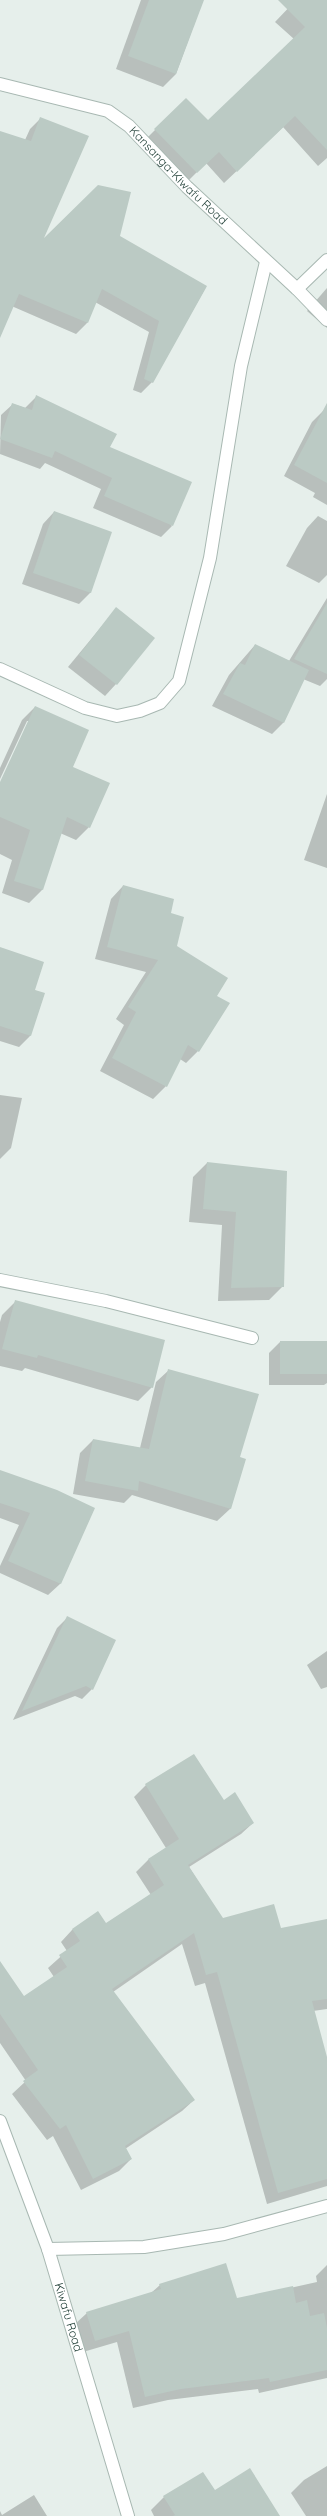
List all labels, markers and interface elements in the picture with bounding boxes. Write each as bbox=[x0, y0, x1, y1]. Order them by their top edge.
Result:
street label: Kansanga-Kiwafu Road bbox=[126, 123, 231, 228]
street label: Kiwafu Road bbox=[52, 2281, 86, 2353]

